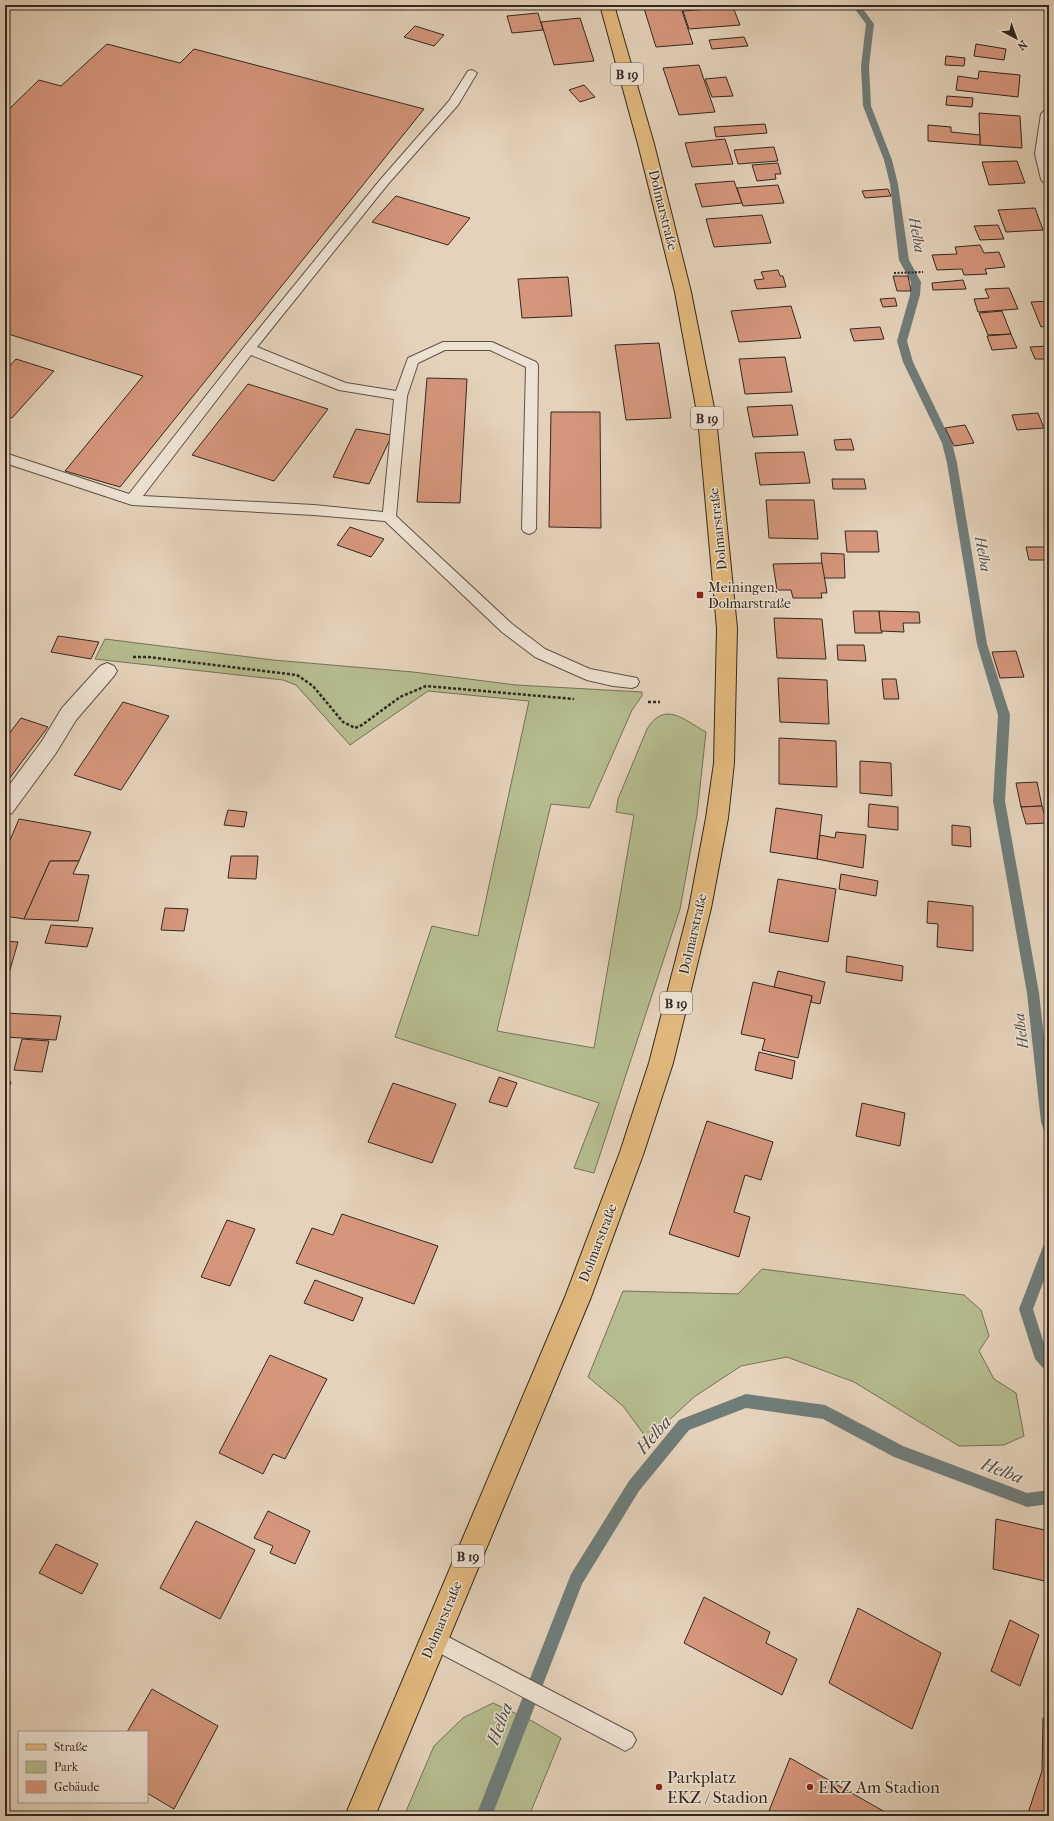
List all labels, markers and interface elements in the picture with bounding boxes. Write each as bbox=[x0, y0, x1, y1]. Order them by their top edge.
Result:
north arrow bbox=[996, 18, 1036, 58]
text: N bbox=[1014, 38, 1030, 53]
road number: B 19 bbox=[611, 63, 643, 85]
street label: Dolmarstraße bbox=[645, 168, 681, 252]
water label: Helba bbox=[905, 215, 929, 254]
road number: B 19 bbox=[691, 407, 723, 429]
street label: Dolmarstraße bbox=[705, 487, 731, 571]
water label: Helba bbox=[971, 534, 995, 573]
place label: Meiningen, Dolmarstraße bbox=[708, 579, 791, 612]
marker: Meiningen, Dolmarstraße bbox=[695, 590, 705, 600]
street label: Dolmarstraße bbox=[675, 892, 711, 976]
road number: B 19 bbox=[660, 992, 692, 1014]
water label: Helba bbox=[1010, 1012, 1032, 1051]
street label: Dolmarstraße bbox=[575, 1201, 621, 1285]
water label: Helba bbox=[631, 1412, 676, 1459]
water label: Helba bbox=[977, 1453, 1026, 1489]
road number: B 19 bbox=[452, 1545, 484, 1567]
street label: Dolmarstraße bbox=[418, 1578, 466, 1661]
water label: Helba bbox=[482, 1700, 518, 1749]
legend bbox=[18, 1731, 148, 1803]
text: Straße bbox=[54, 1740, 88, 1754]
text: Park bbox=[54, 1760, 79, 1774]
place label: Parkplatz EKZ / Stadion bbox=[667, 1767, 768, 1807]
place label: EKZ Am Stadion bbox=[818, 1777, 940, 1797]
text: Gebäude bbox=[54, 1780, 99, 1794]
marker: Parkplatz EKZ / Stadion bbox=[654, 1782, 664, 1792]
marker: EKZ Am Stadion bbox=[805, 1782, 815, 1792]

